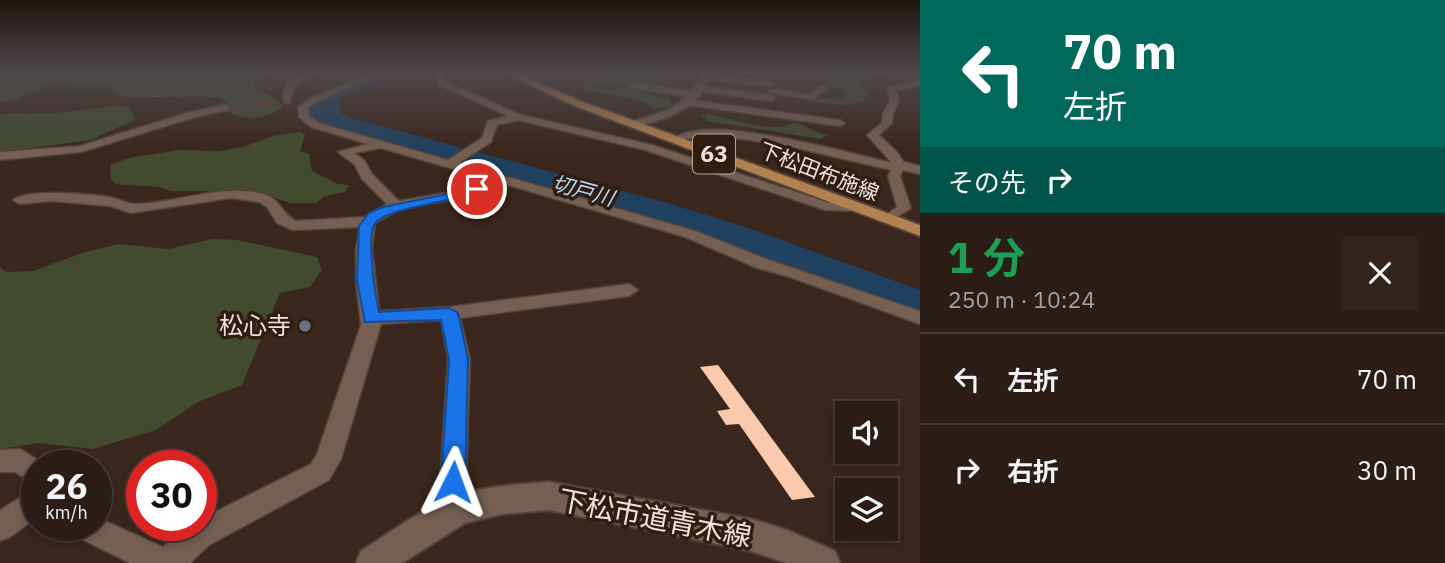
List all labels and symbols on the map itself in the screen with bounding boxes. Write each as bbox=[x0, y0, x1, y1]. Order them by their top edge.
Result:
road number: 63 bbox=[693, 134, 735, 174]
street label: 下松田布施線 bbox=[756, 135, 883, 207]
pin bbox=[447, 159, 507, 219]
water label: 切戸川 bbox=[549, 168, 619, 212]
place label: 松心寺 bbox=[219, 309, 291, 341]
marker: 松心寺 bbox=[297, 318, 313, 334]
position arrow bbox=[416, 445, 490, 519]
speed limit sign: 30 bbox=[126, 450, 217, 541]
street label: 下松市道青木線 bbox=[555, 481, 755, 554]

